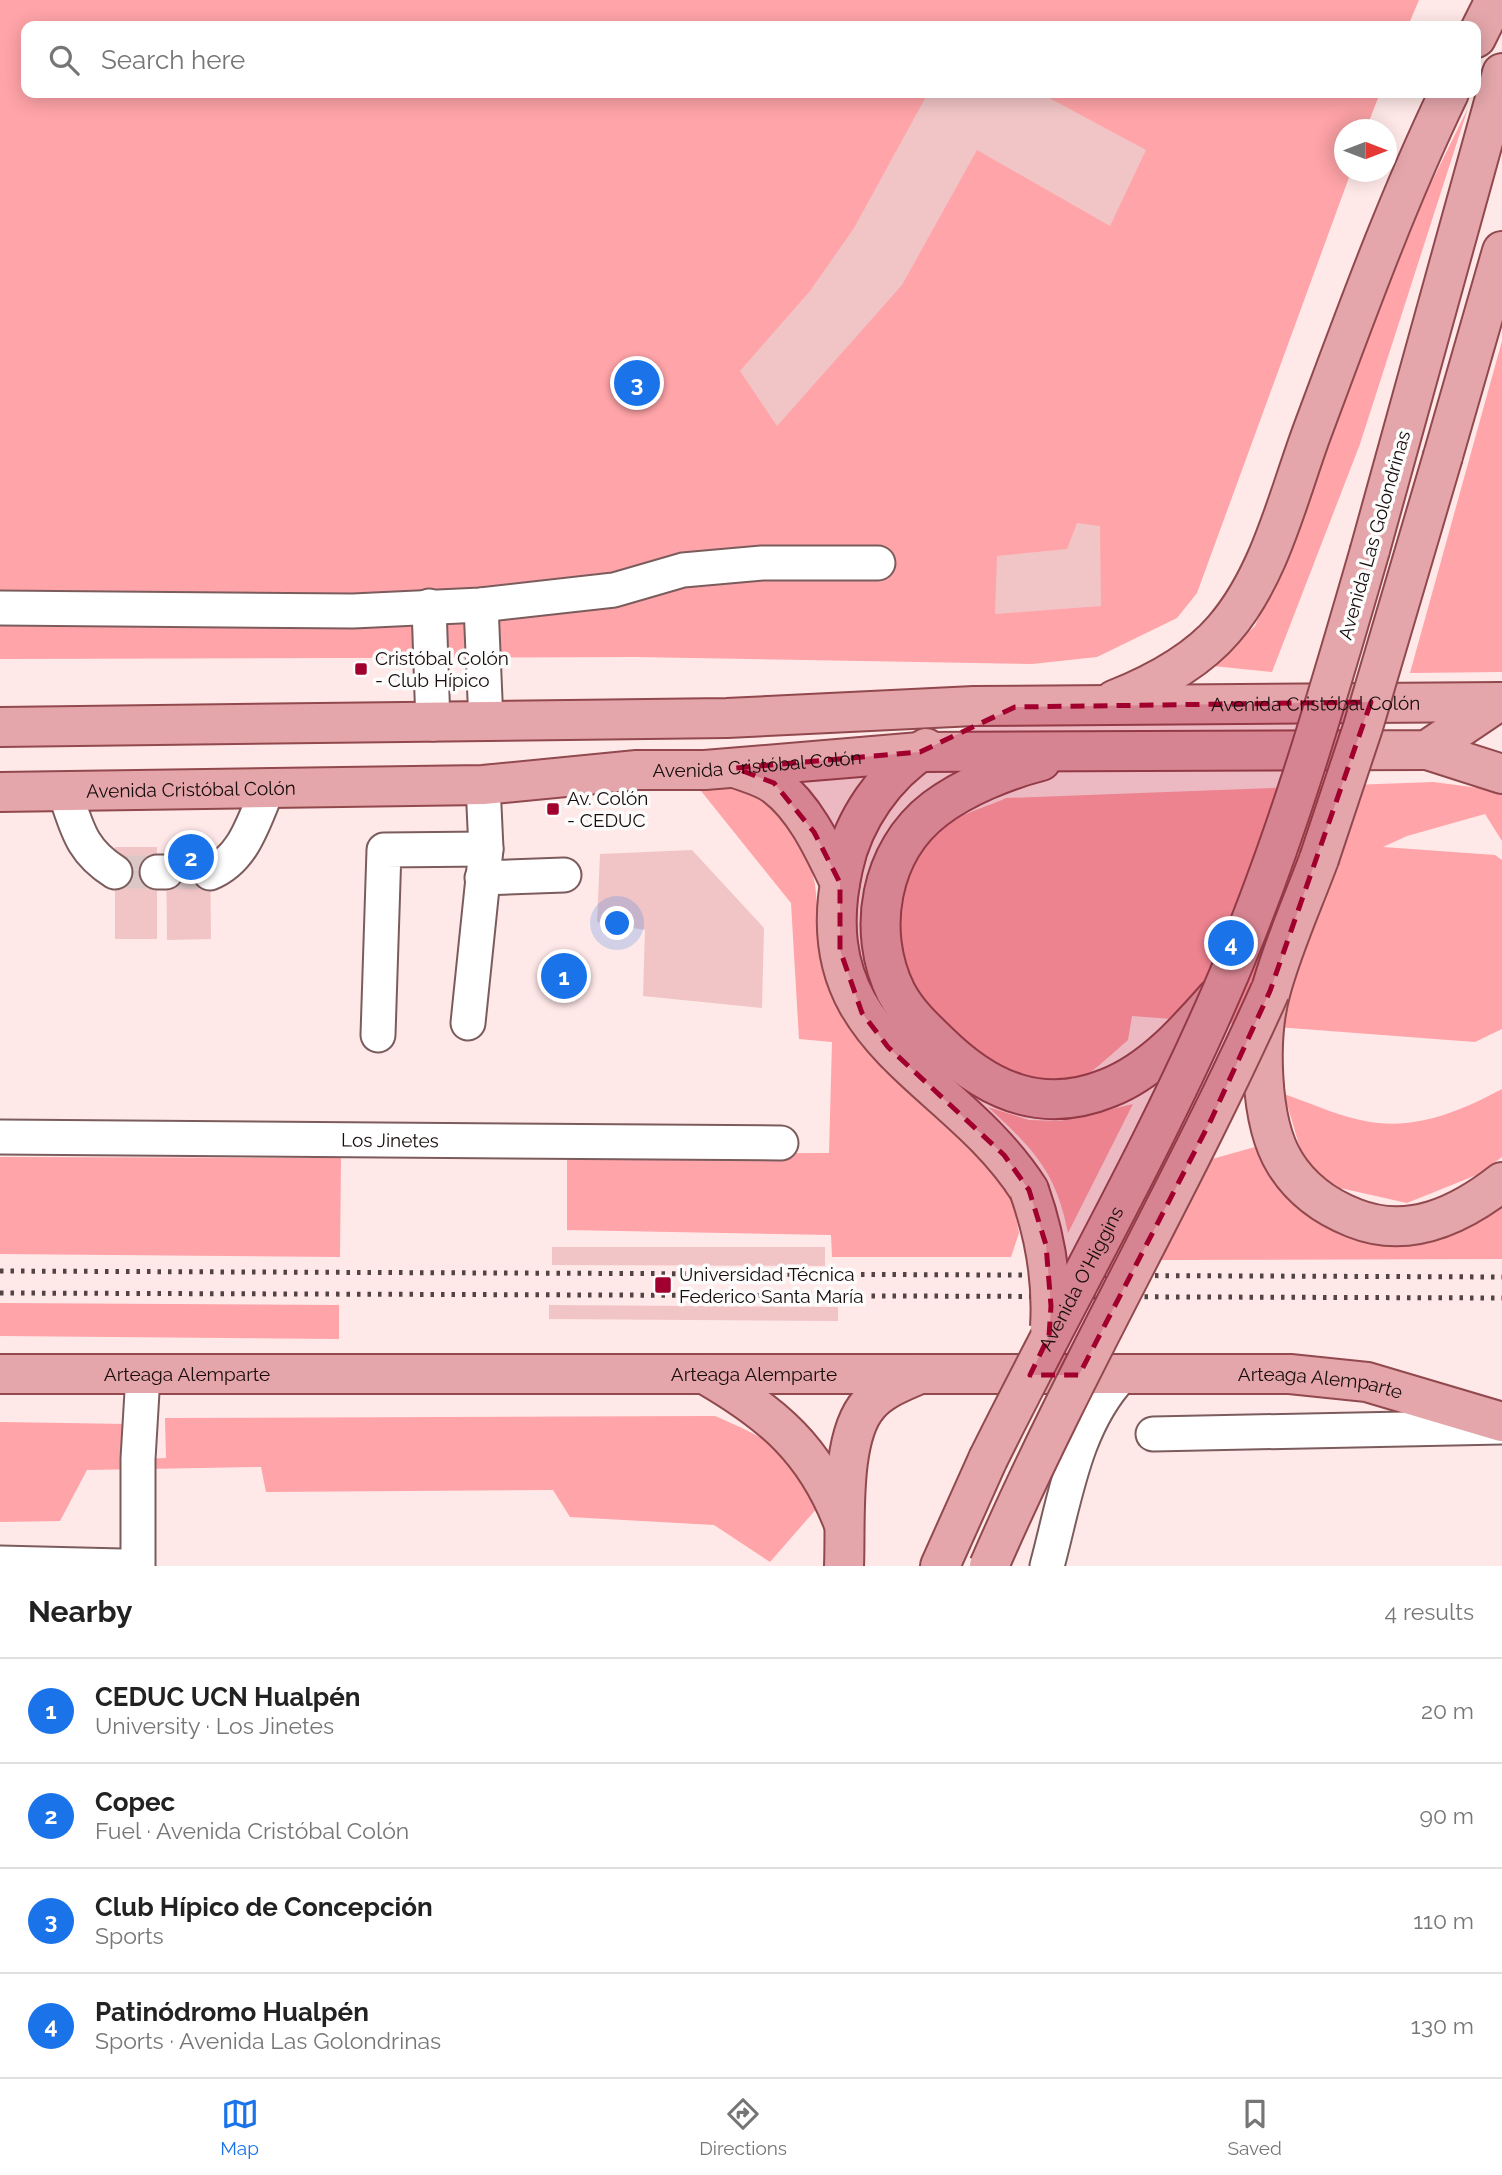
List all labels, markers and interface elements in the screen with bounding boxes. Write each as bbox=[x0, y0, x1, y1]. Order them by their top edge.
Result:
search box bbox=[21, 21, 1481, 98]
icon: search bbox=[45, 41, 83, 79]
text: Search here bbox=[101, 45, 245, 75]
north arrow bbox=[1334, 119, 1397, 182]
pin: 3 bbox=[614, 357, 660, 409]
street label: Avenida Las Golondrinas bbox=[1334, 428, 1414, 642]
place label: Cristóbal Colón - Club Hípico bbox=[375, 647, 509, 691]
marker: Cristóbal Colón - Club Hípico bbox=[353, 661, 369, 677]
street label: Avenida Cristóbal Colón bbox=[1211, 692, 1420, 715]
street label: Avenida Cristóbal Colón bbox=[652, 746, 862, 781]
street label: Avenida Cristóbal Colón bbox=[86, 777, 296, 802]
place label: Av. Colón - CEDUC bbox=[567, 787, 648, 831]
marker: Av. Colón - CEDUC bbox=[545, 801, 561, 817]
pin: 2 bbox=[168, 831, 214, 883]
your location bbox=[600, 906, 634, 940]
pin: 4 bbox=[1208, 917, 1254, 969]
pin: 1 bbox=[541, 950, 587, 1002]
street label: Los Jinetes bbox=[341, 1129, 439, 1151]
street label: Avenida O'Higgins bbox=[1034, 1203, 1127, 1354]
place label: Universidad Técnica Federico Santa María bbox=[679, 1263, 864, 1307]
marker: Universidad Técnica Federico Santa María bbox=[653, 1275, 673, 1295]
street label: Arteaga Alemparte bbox=[104, 1363, 270, 1385]
street label: Arteaga Alemparte bbox=[671, 1363, 837, 1385]
street label: Arteaga Alemparte bbox=[1238, 1363, 1405, 1403]
text: Nearby bbox=[28, 1594, 132, 1629]
text: 4 results bbox=[1385, 1598, 1474, 1625]
text: CEDUC UCN Hualpén bbox=[95, 1682, 360, 1712]
text: 1 bbox=[45, 1697, 57, 1724]
text: 20 m bbox=[1421, 1697, 1474, 1724]
text: University · Los Jinetes bbox=[95, 1712, 334, 1739]
text: Copec bbox=[95, 1787, 175, 1817]
text: 2 bbox=[45, 1802, 57, 1829]
text: 90 m bbox=[1419, 1802, 1474, 1829]
text: Fuel · Avenida Cristóbal Colón bbox=[95, 1817, 409, 1844]
text: Club Hípico de Concepción bbox=[95, 1892, 433, 1922]
text: 3 bbox=[45, 1907, 57, 1934]
text: 110 m bbox=[1413, 1907, 1474, 1934]
text: Sports bbox=[95, 1922, 164, 1949]
text: Patinódromo Hualpén bbox=[95, 1997, 369, 2027]
text: 4 bbox=[44, 2012, 58, 2039]
text: 130 m bbox=[1411, 2012, 1474, 2039]
text: Sports · Avenida Las Golondrinas bbox=[95, 2027, 441, 2054]
tab: Map bbox=[220, 2095, 259, 2159]
tab: Directions bbox=[699, 2095, 787, 2159]
tab: Saved bbox=[1227, 2095, 1282, 2159]

